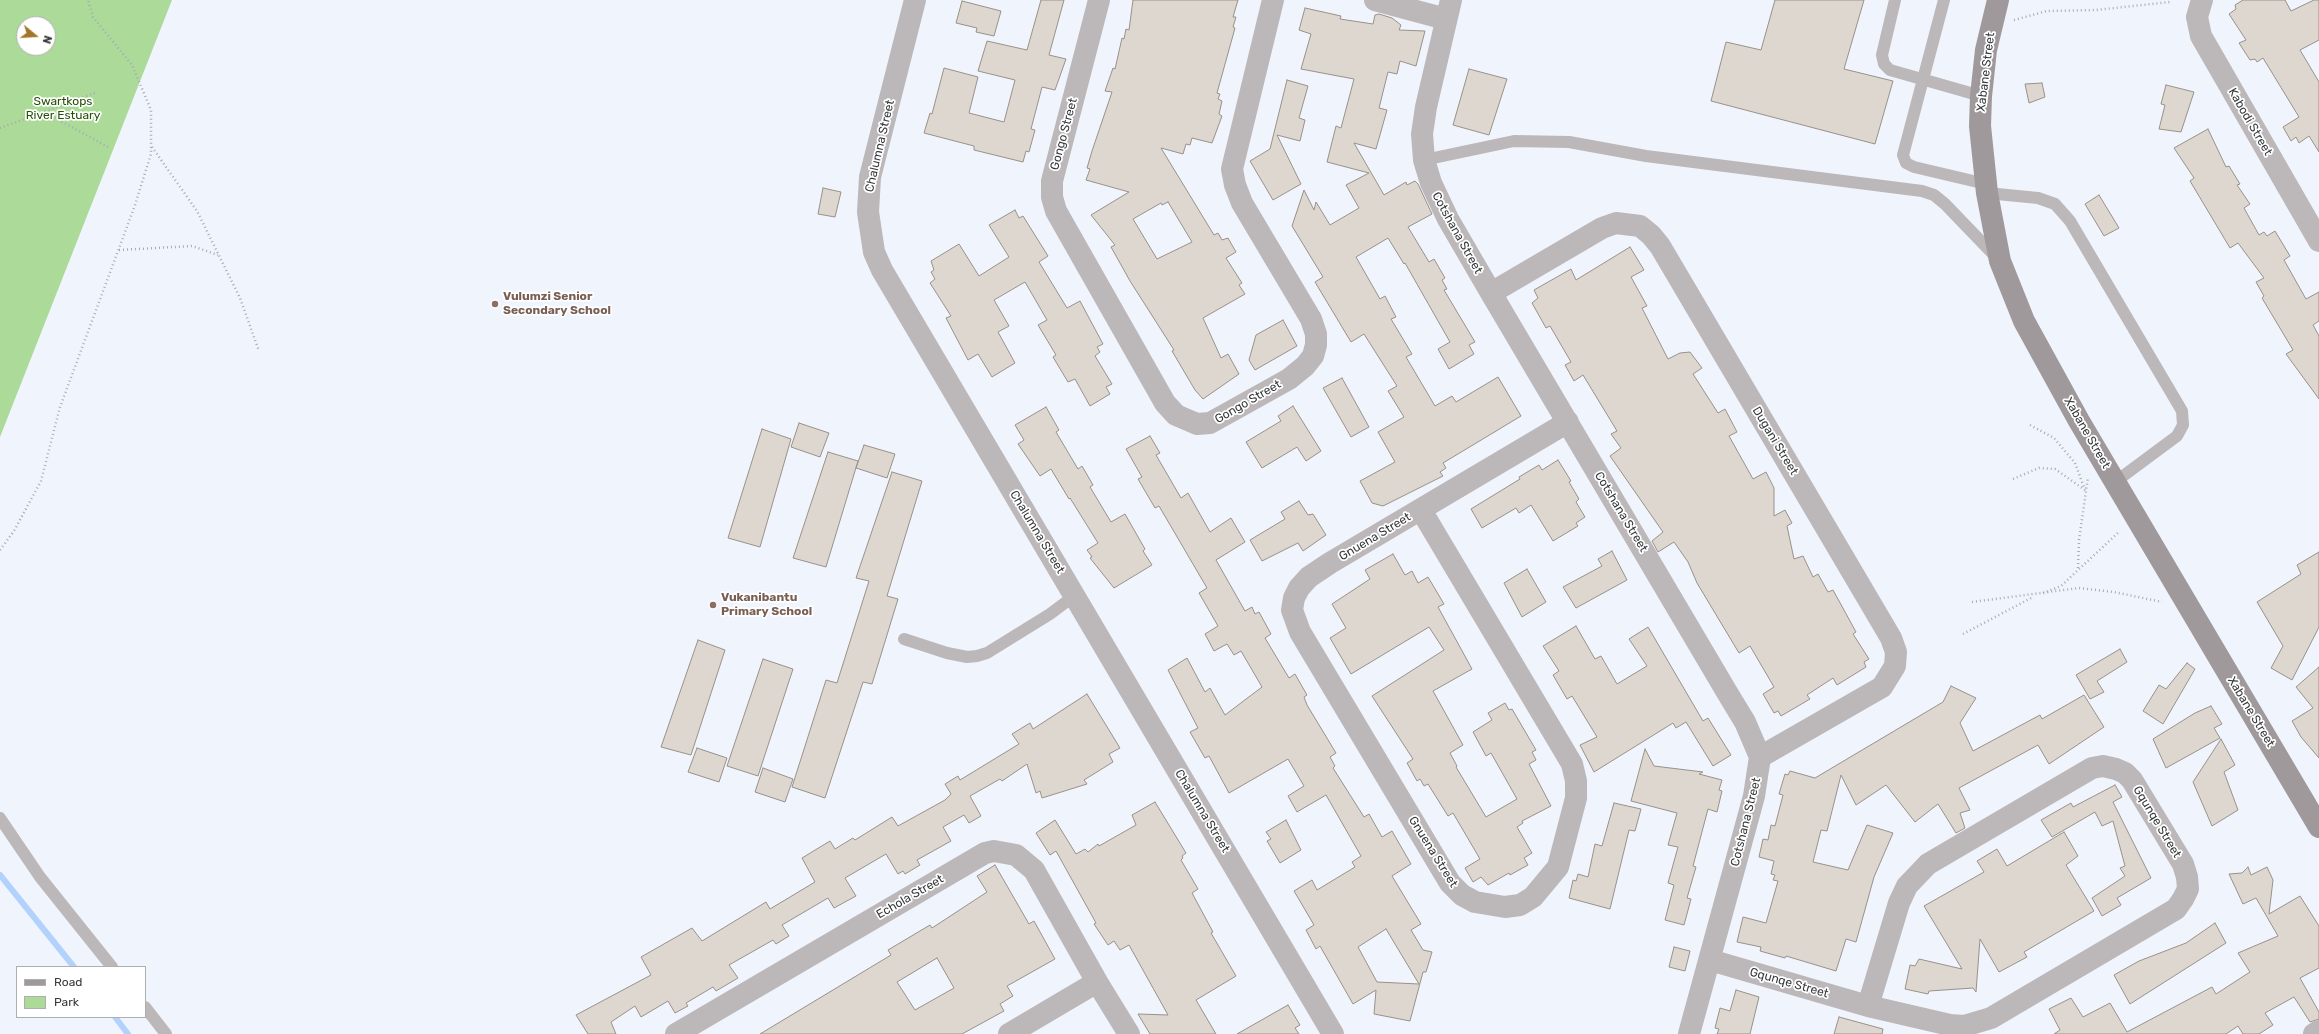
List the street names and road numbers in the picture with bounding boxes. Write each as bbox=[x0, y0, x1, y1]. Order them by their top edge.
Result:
street label: Xabane Street bbox=[1974, 32, 1998, 112]
street label: Kabodi Street bbox=[2225, 86, 2275, 158]
street label: Gongo Street bbox=[1047, 96, 1081, 172]
street label: Chalumna Street bbox=[862, 98, 898, 194]
street label: Cotshana Street bbox=[1429, 190, 1485, 276]
street label: Gongo Street bbox=[1212, 377, 1284, 427]
street label: Xabane Street bbox=[2061, 395, 2113, 471]
street label: Dugani Street bbox=[1749, 404, 1801, 478]
street label: Cotshana Street bbox=[1591, 469, 1651, 555]
street label: Chalumna Street bbox=[1007, 488, 1067, 576]
street label: Gnuena Street bbox=[1337, 510, 1413, 564]
street label: Xabane Street bbox=[2224, 674, 2278, 750]
street label: Chalumna Street bbox=[1172, 767, 1232, 855]
street label: Cotshana Street bbox=[1728, 776, 1764, 868]
street label: Gqunqe Street bbox=[2130, 783, 2184, 861]
street label: Gnuena Street bbox=[1405, 814, 1461, 890]
street label: Echola Street bbox=[874, 872, 946, 922]
street label: Gqunqe Street bbox=[1748, 965, 1830, 1001]

